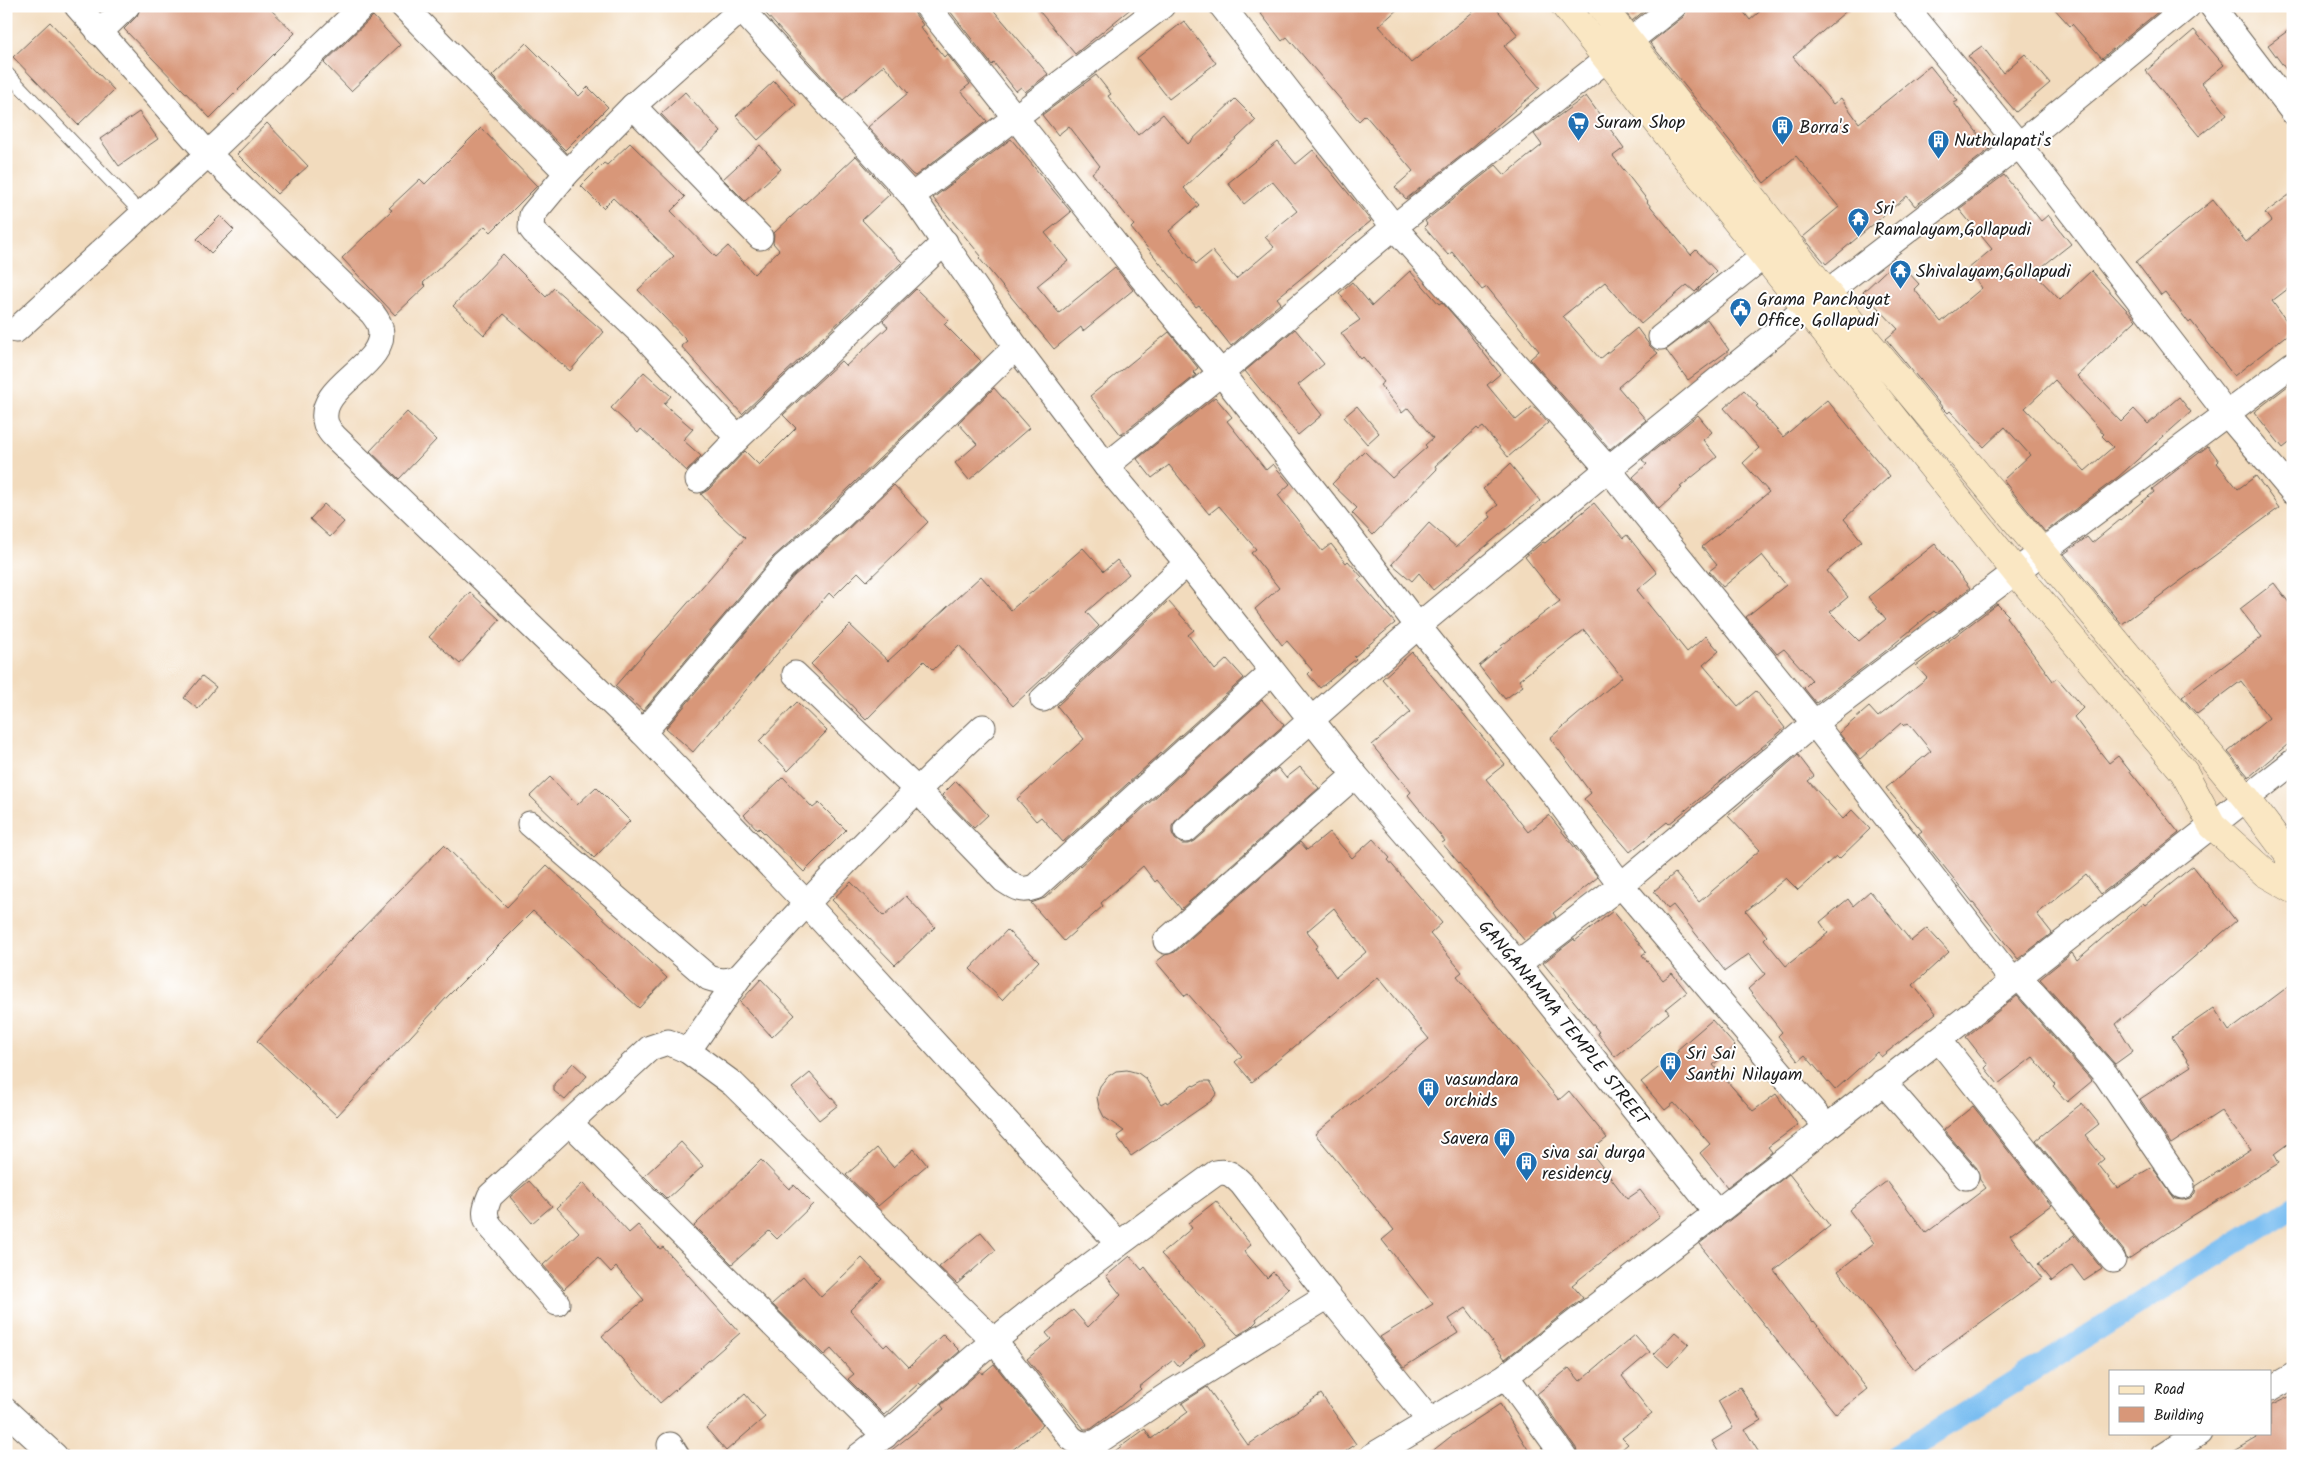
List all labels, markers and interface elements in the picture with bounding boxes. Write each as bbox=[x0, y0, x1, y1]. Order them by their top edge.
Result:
place label: Suram Shop bbox=[1595, 109, 1686, 138]
supermarket icon: Suram Shop bbox=[1567, 110, 1591, 141]
place label: Borra's bbox=[1799, 114, 1850, 143]
building icon: Borra's bbox=[1771, 115, 1795, 146]
place label: Nuthulapati's bbox=[1954, 127, 2052, 156]
building icon: Nuthulapati's bbox=[1926, 128, 1950, 159]
place label: Sri Ramalayam,Gollapudi bbox=[1874, 195, 2032, 245]
temple icon: Sri Ramalayam,Gollapudi bbox=[1846, 206, 1870, 237]
place label: Shivalayam,Gollapudi bbox=[1916, 258, 2071, 287]
temple icon: Shivalayam,Gollapudi bbox=[1888, 259, 1912, 290]
place label: Grama Panchayat Office, Gollapudi bbox=[1757, 286, 1891, 336]
public building icon: Grama Panchayat Office, Gollapudi bbox=[1729, 297, 1753, 328]
street label: GANGANAMMA TEMPLE STREET bbox=[1470, 914, 1656, 1134]
place label: Sri Sai Santhi Nilayam bbox=[1686, 1040, 1802, 1090]
building icon: Sri Sai Santhi Nilayam bbox=[1658, 1051, 1682, 1082]
place label: vasundara orchids bbox=[1445, 1066, 1519, 1116]
building icon: vasundara orchids bbox=[1417, 1077, 1441, 1108]
place label: Savera bbox=[1441, 1125, 1489, 1154]
building icon: Savera bbox=[1493, 1126, 1517, 1157]
place label: siva sai durga residency bbox=[1542, 1139, 1645, 1189]
building icon: siva sai durga residency bbox=[1514, 1150, 1538, 1181]
legend bbox=[2109, 1370, 2272, 1434]
text: Road bbox=[2154, 1378, 2185, 1402]
text: Building bbox=[2154, 1404, 2204, 1428]

